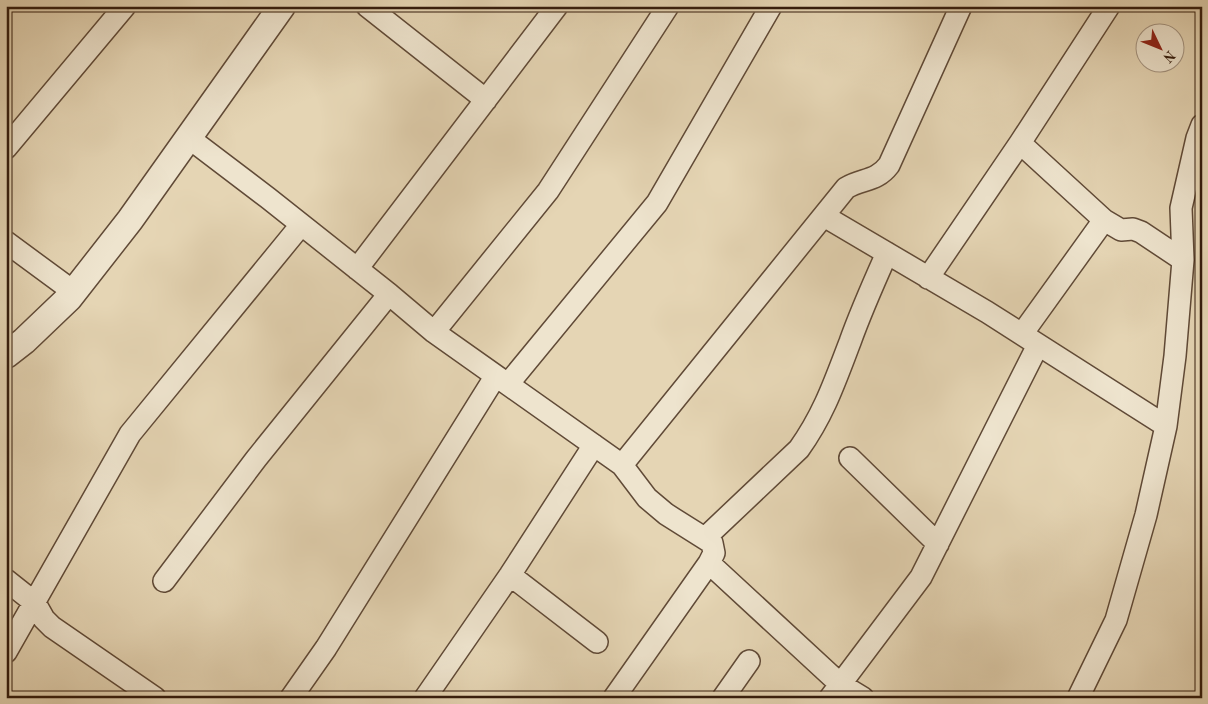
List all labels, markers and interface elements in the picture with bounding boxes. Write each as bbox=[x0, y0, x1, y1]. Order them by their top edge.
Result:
north arrow bbox=[1136, 22, 1186, 72]
text: N bbox=[1160, 47, 1178, 65]

